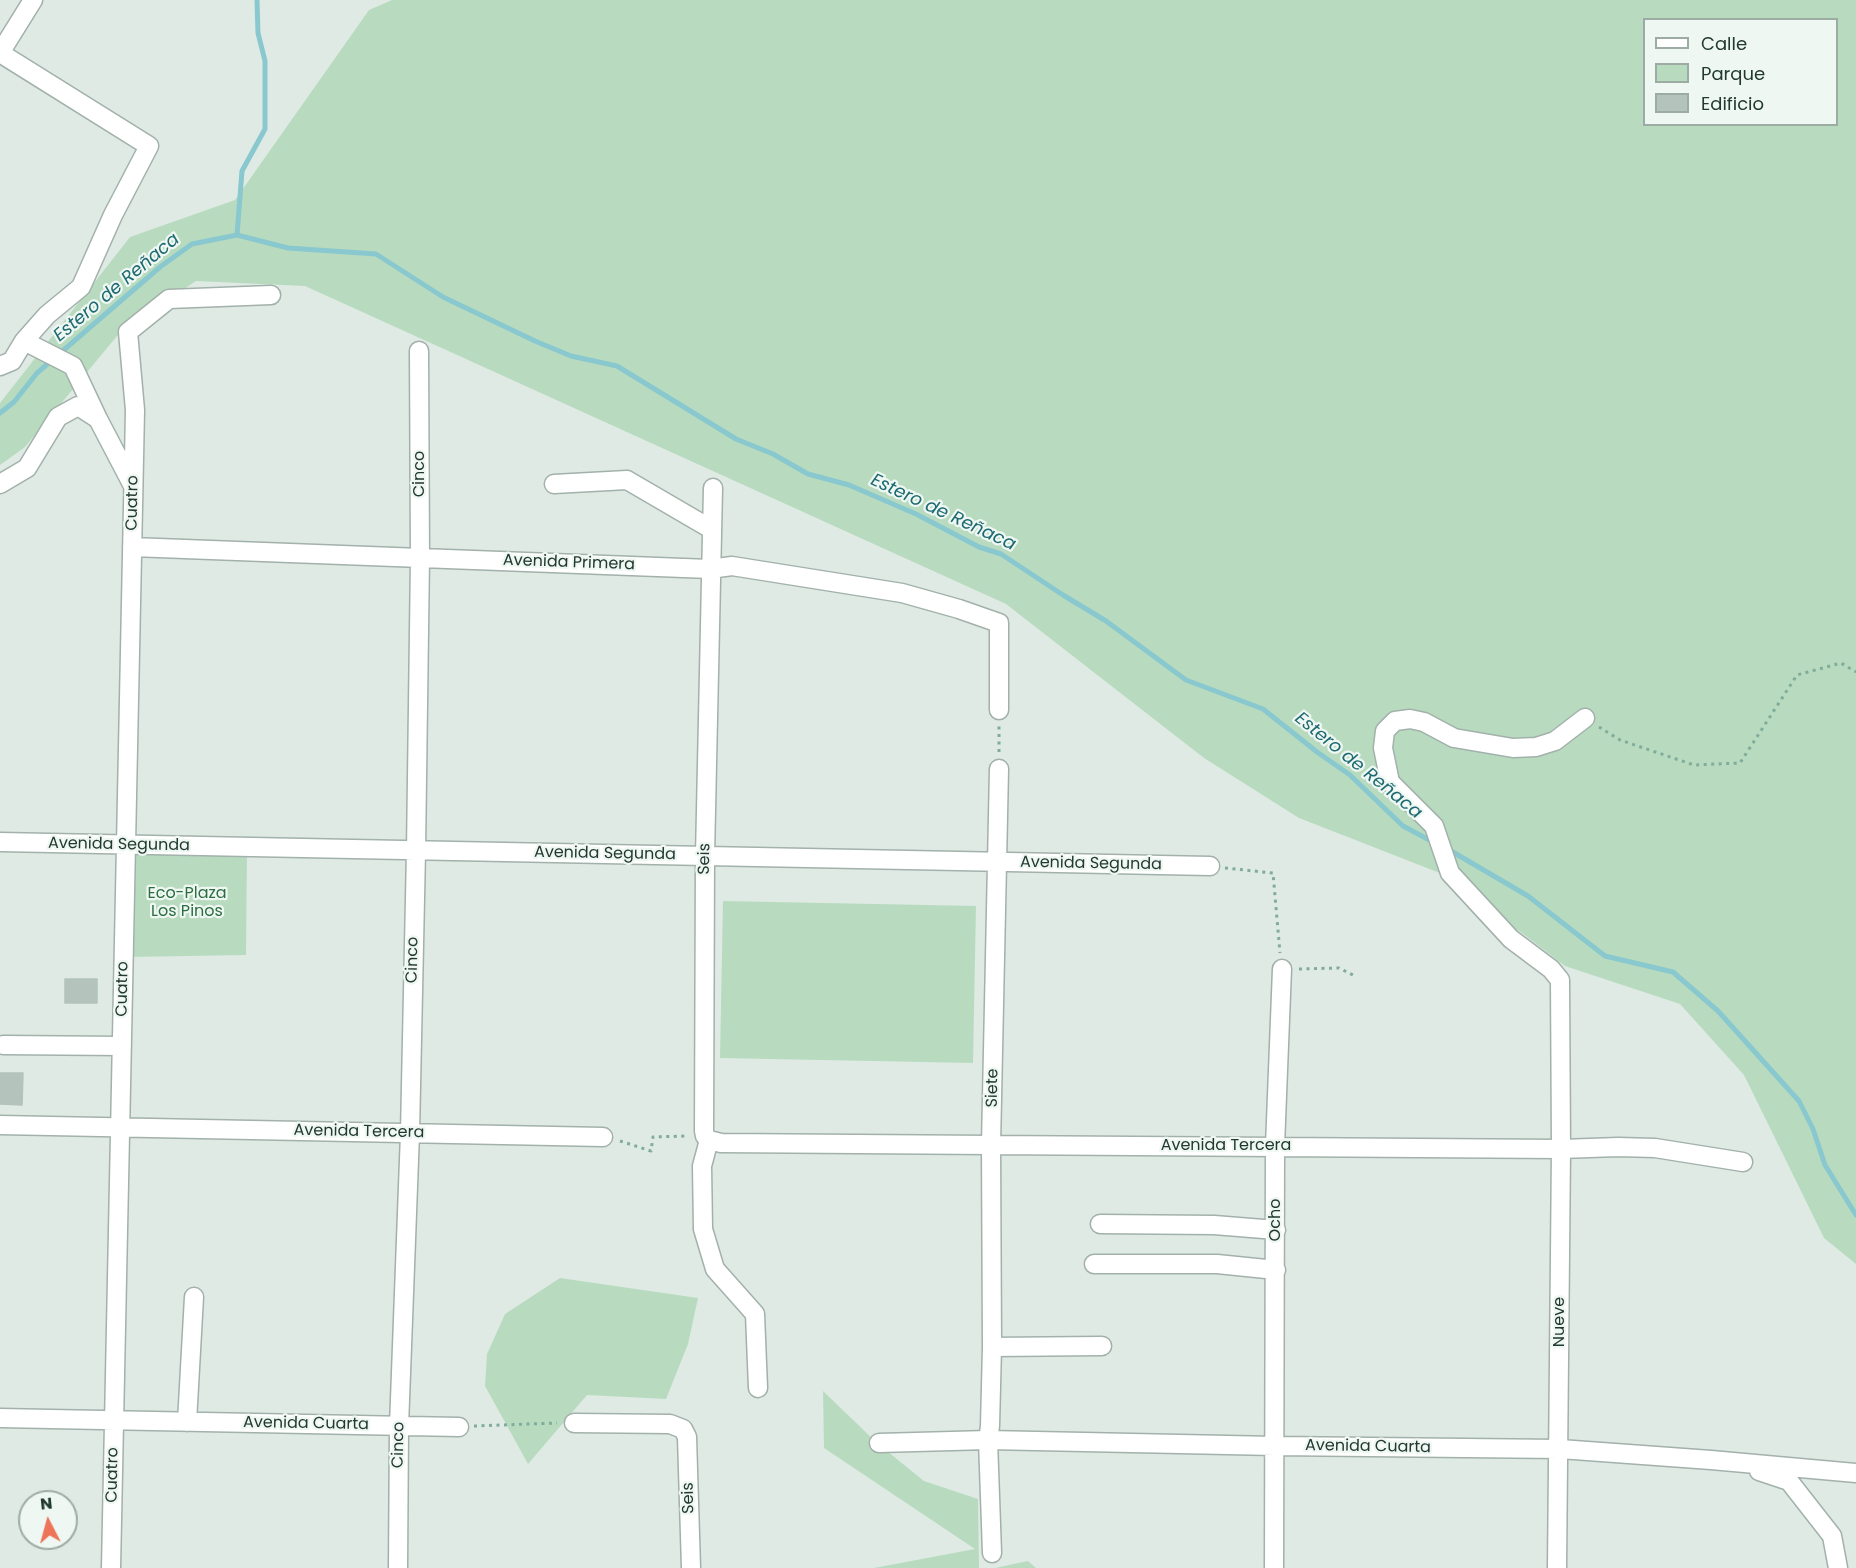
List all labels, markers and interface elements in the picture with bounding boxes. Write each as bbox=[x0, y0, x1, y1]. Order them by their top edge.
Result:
legend bbox=[1643, 18, 1838, 126]
text: Calle bbox=[1701, 31, 1747, 56]
text: Parque bbox=[1701, 61, 1765, 86]
text: Edificio bbox=[1701, 91, 1764, 116]
water label: Estero de Reñaca bbox=[50, 229, 184, 347]
street label: Cinco bbox=[410, 451, 430, 497]
water label: Estero de Reñaca bbox=[867, 470, 1019, 556]
street label: Cuatro bbox=[123, 475, 143, 531]
street label: Avenida Primera bbox=[503, 551, 635, 575]
water label: Estero de Reñaca bbox=[1290, 708, 1426, 824]
street label: Avenida Segunda bbox=[48, 834, 190, 856]
street label: Avenida Segunda bbox=[534, 843, 676, 865]
street label: Seis bbox=[695, 843, 715, 875]
street label: Avenida Segunda bbox=[1020, 853, 1162, 875]
park label: Eco-Plaza Los Pinos bbox=[147, 884, 227, 922]
street label: Cinco bbox=[403, 937, 423, 983]
street label: Cuatro bbox=[113, 961, 133, 1017]
street label: Siete bbox=[983, 1068, 1003, 1108]
street label: Avenida Tercera bbox=[293, 1121, 425, 1143]
street label: Avenida Tercera bbox=[1161, 1136, 1291, 1156]
street label: Ocho bbox=[1266, 1199, 1286, 1241]
street label: Nueve bbox=[1550, 1297, 1570, 1347]
street label: Avenida Cuarta bbox=[243, 1413, 369, 1435]
street label: Cinco bbox=[389, 1422, 409, 1468]
street label: Avenida Cuarta bbox=[1305, 1436, 1431, 1458]
street label: Cuatro bbox=[103, 1447, 123, 1503]
street label: Seis bbox=[679, 1482, 699, 1514]
north arrow bbox=[18, 1490, 78, 1550]
text: N bbox=[39, 1492, 53, 1516]

